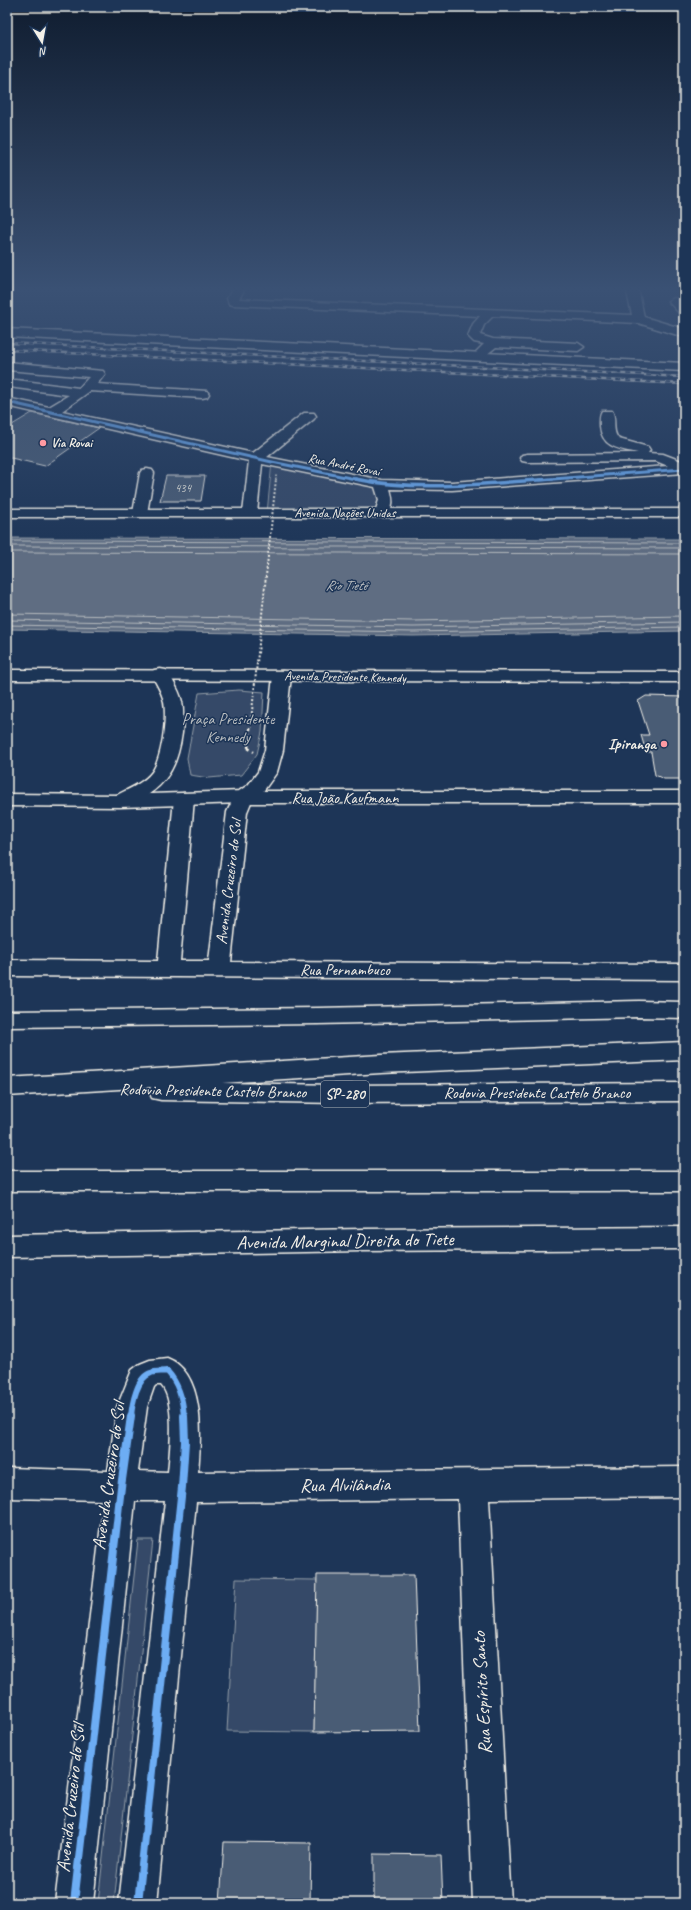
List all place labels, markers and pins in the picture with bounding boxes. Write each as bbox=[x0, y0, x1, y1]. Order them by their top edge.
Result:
place label: Via Rovai bbox=[51, 435, 94, 451]
marker: Via Rovai bbox=[38, 438, 48, 448]
place label: Ipiranga bbox=[608, 734, 657, 754]
marker: Ipiranga bbox=[659, 739, 669, 749]

